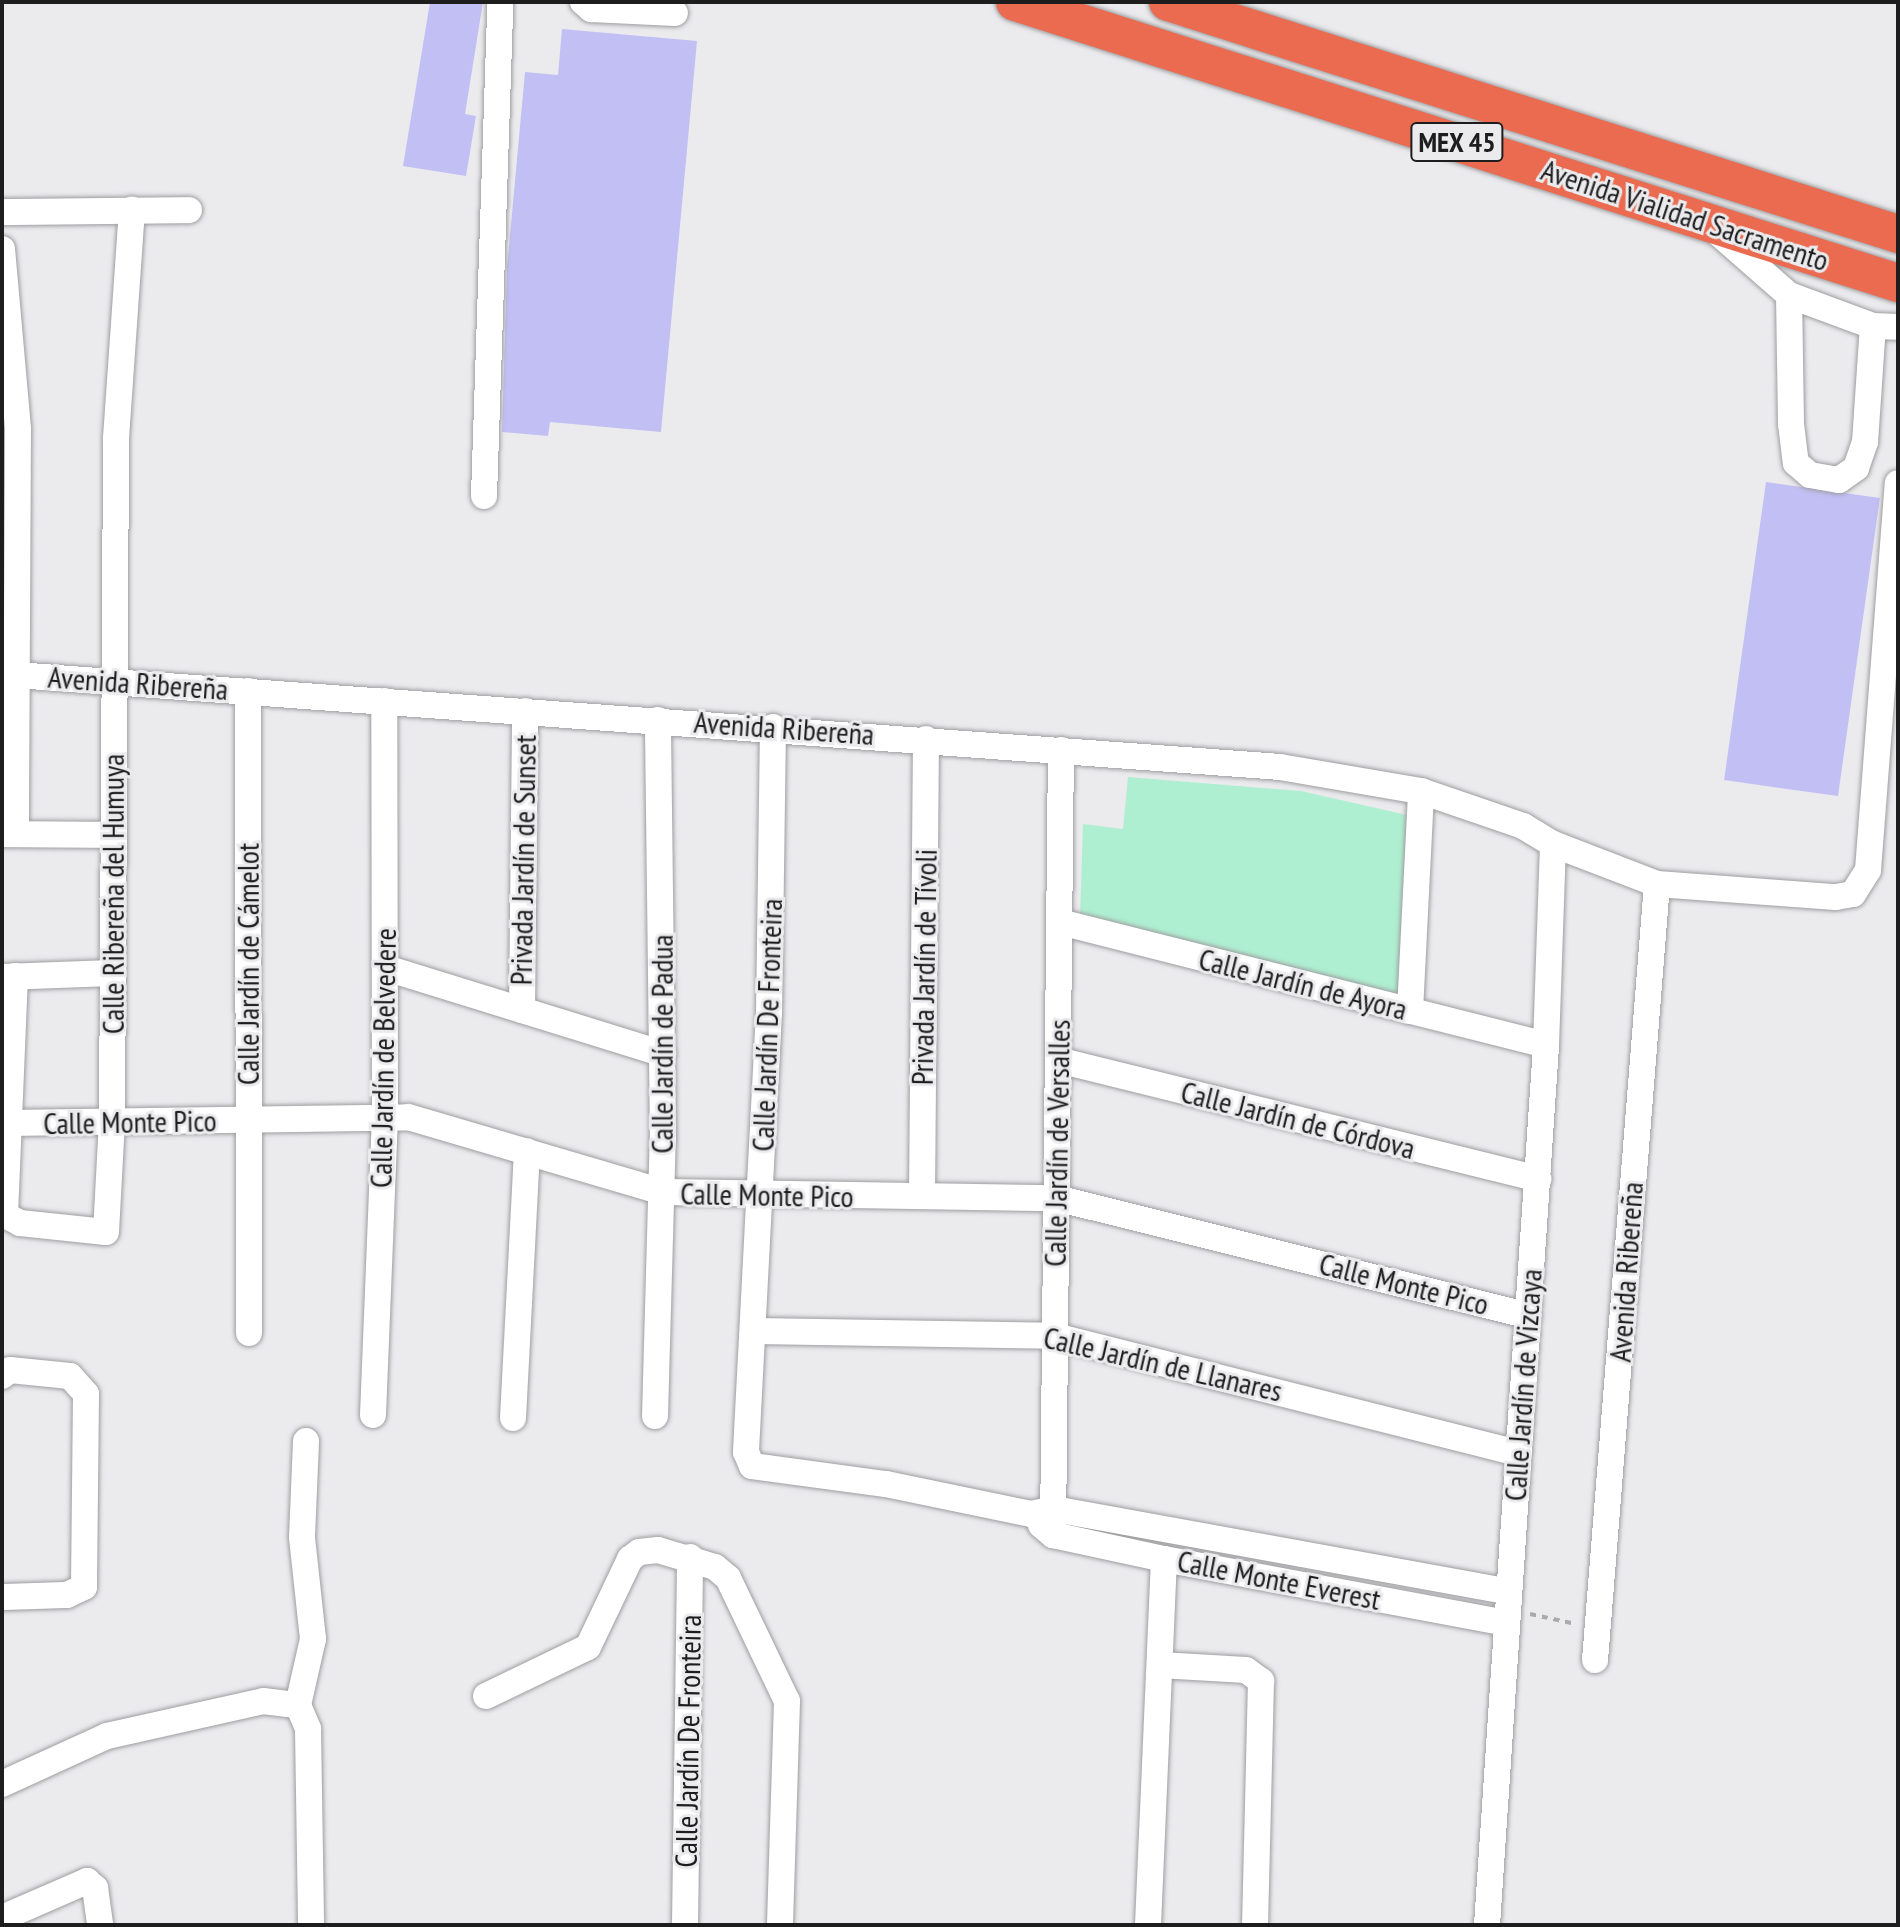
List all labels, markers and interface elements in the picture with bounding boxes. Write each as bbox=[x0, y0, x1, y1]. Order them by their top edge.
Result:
road number: MEX 45 bbox=[1409, 118, 1505, 166]
street label: Avenida Vialidad Sacramento bbox=[1537, 151, 1833, 279]
street label: Avenida Ribereña bbox=[47, 659, 229, 707]
street label: Avenida Ribereña bbox=[693, 704, 875, 752]
street label: Privada Jardín de Sunset bbox=[503, 734, 543, 986]
street label: Calle Ribereña del Humuya bbox=[95, 754, 131, 1034]
street label: Calle Jardín de Cámelot bbox=[230, 843, 266, 1085]
street label: Privada Jardín de Tívoli bbox=[904, 848, 944, 1086]
street label: Calle Jardín De Fronteira bbox=[745, 898, 789, 1152]
street label: Calle Jardín de Belvedere bbox=[363, 928, 403, 1188]
street label: Calle Jardín de Padua bbox=[644, 934, 680, 1154]
street label: Calle Jardín de Ayora bbox=[1195, 941, 1411, 1027]
street label: Calle Jardín de Versalles bbox=[1037, 1019, 1077, 1267]
street label: Calle Jardín de Córdova bbox=[1177, 1074, 1419, 1166]
street label: Calle Monte Pico bbox=[43, 1102, 217, 1142]
street label: Calle Monte Pico bbox=[680, 1175, 854, 1215]
street label: Avenida Ribereña bbox=[1602, 1181, 1650, 1363]
street label: Calle Monte Pico bbox=[1316, 1246, 1492, 1322]
street label: Calle Jardín de Vizcaya bbox=[1497, 1267, 1549, 1503]
street label: Calle Jardín de Llanares bbox=[1040, 1319, 1286, 1409]
street label: Calle Monte Everest bbox=[1174, 1543, 1384, 1617]
street label: Calle Jardín De Fronteira bbox=[668, 1614, 708, 1868]

